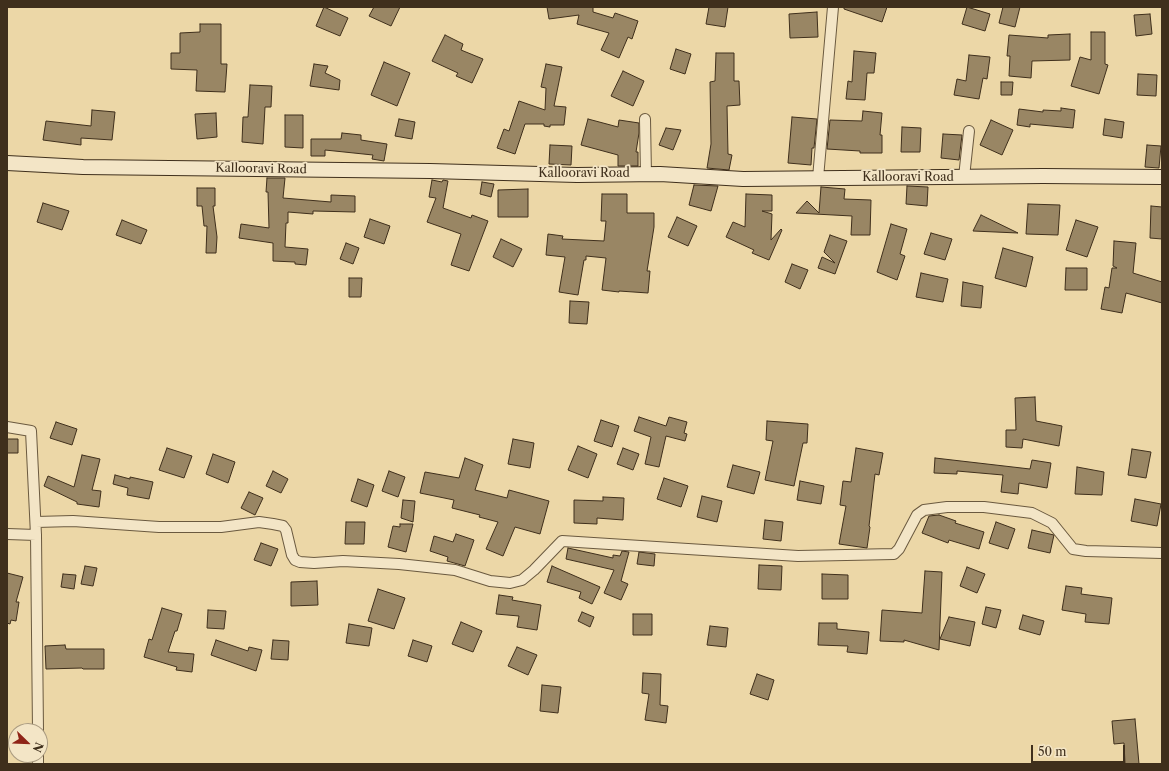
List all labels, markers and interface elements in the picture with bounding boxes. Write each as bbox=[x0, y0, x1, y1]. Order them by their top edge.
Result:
street label: Kallooravi Road bbox=[215, 161, 307, 177]
street label: Kallooravi Road bbox=[538, 167, 630, 181]
street label: Kallooravi Road bbox=[862, 171, 954, 185]
north arrow bbox=[8, 723, 48, 763]
scale bar bbox=[1033, 737, 1127, 763]
text: N bbox=[30, 740, 46, 754]
text: 50 m bbox=[1038, 744, 1067, 759]

